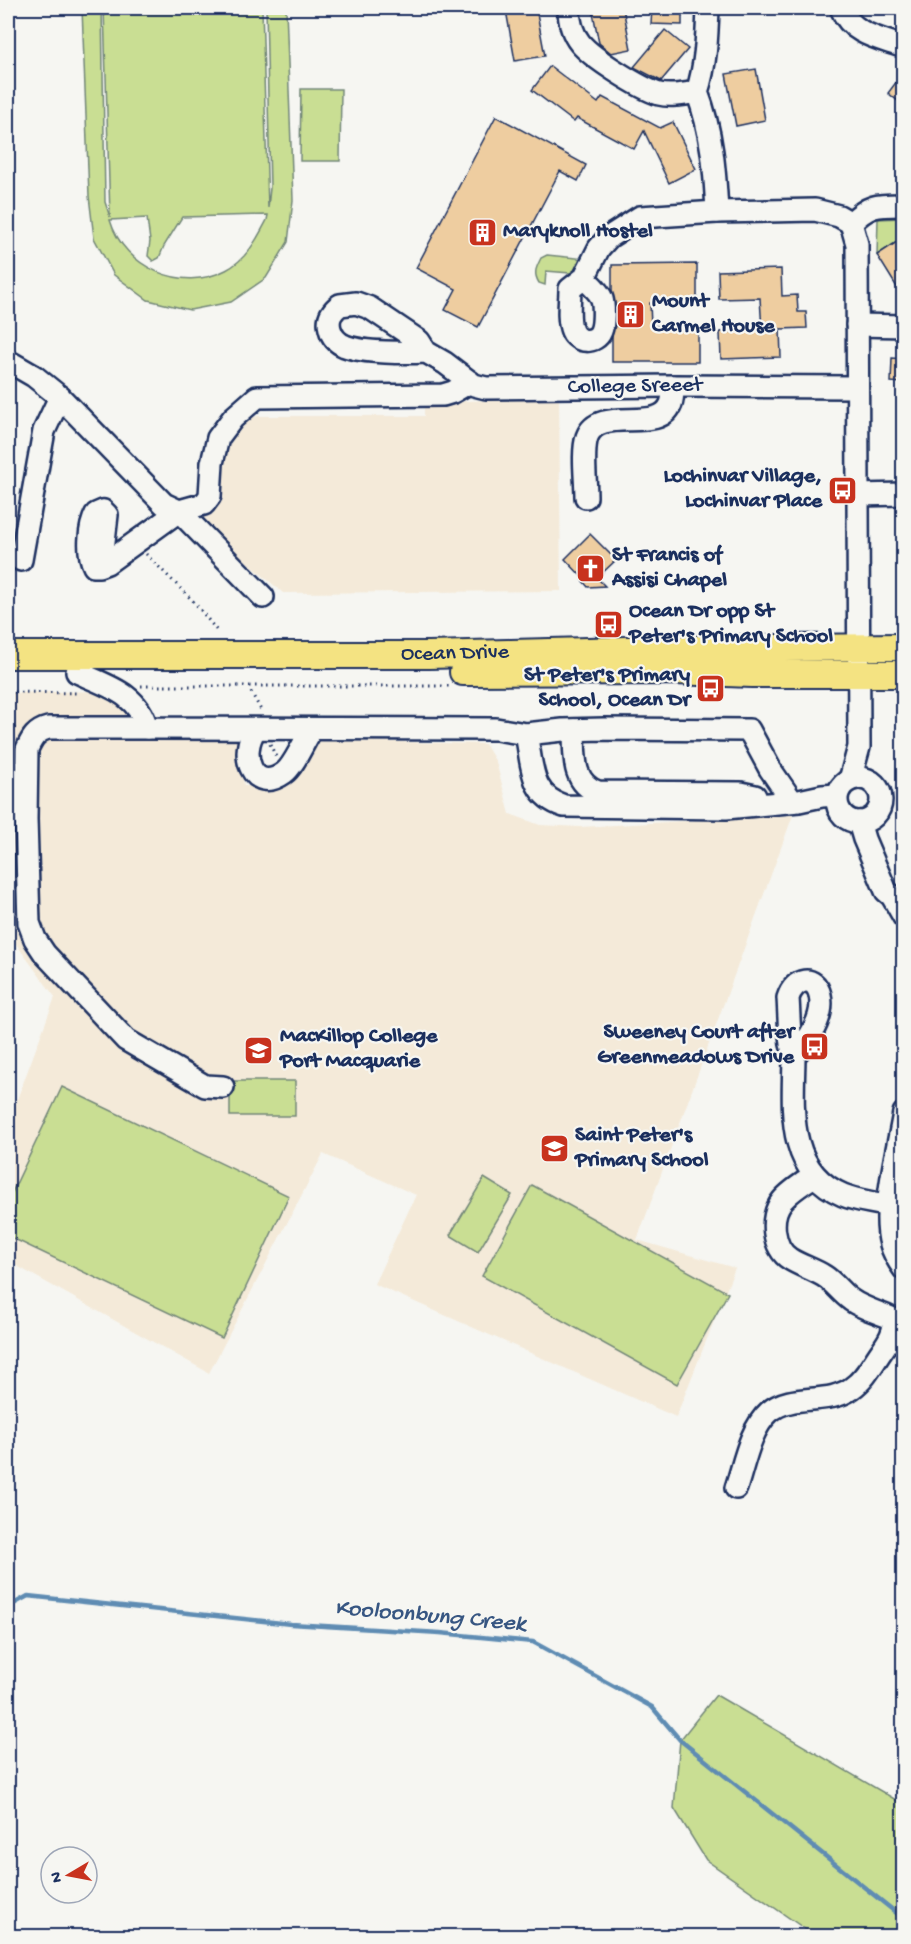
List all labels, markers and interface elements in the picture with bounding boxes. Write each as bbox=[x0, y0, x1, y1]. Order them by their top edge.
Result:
building icon: Maryknoll Hostel bbox=[466, 216, 498, 248]
place label: Maryknoll Hostel bbox=[503, 219, 653, 245]
place label: Mount Carmel House bbox=[651, 289, 775, 340]
building icon: Mount Carmel House bbox=[615, 299, 647, 331]
street label: College Sreeet bbox=[568, 373, 704, 401]
place label: Lochinvar Village, Lochinvar Place bbox=[663, 464, 823, 515]
bus stop icon: Lochinvar Village, Lochinvar Place bbox=[827, 474, 859, 506]
place label: St Francis of Assisi Chapel bbox=[611, 543, 727, 594]
church icon: St Francis of Assisi Chapel bbox=[575, 553, 607, 585]
place label: Ocean Dr opp St Peter's Primary School bbox=[628, 599, 833, 650]
bus stop icon: Ocean Dr opp St Peter's Primary School bbox=[592, 609, 624, 641]
street label: Ocean Drive bbox=[401, 640, 510, 668]
place label: St Peter's Primary School, Ocean Dr bbox=[524, 663, 692, 714]
bus stop icon: St Peter's Primary School, Ocean Dr bbox=[695, 673, 727, 705]
place label: Sweeney Court after Greenmeadows Drive bbox=[597, 1020, 796, 1071]
place label: MacKillop College Port Macquarie bbox=[279, 1024, 438, 1075]
bus stop icon: Sweeney Court after Greenmeadows Drive bbox=[799, 1030, 831, 1062]
school or university icon: MacKillop College Port Macquarie bbox=[243, 1034, 275, 1066]
place label: Saint Peter's Primary School bbox=[574, 1123, 709, 1174]
school or university icon: Saint Peter's Primary School bbox=[538, 1133, 570, 1165]
water label: Kooloonbung Creek bbox=[333, 1594, 529, 1640]
north arrow bbox=[39, 1845, 99, 1905]
text: N bbox=[47, 1870, 68, 1884]

